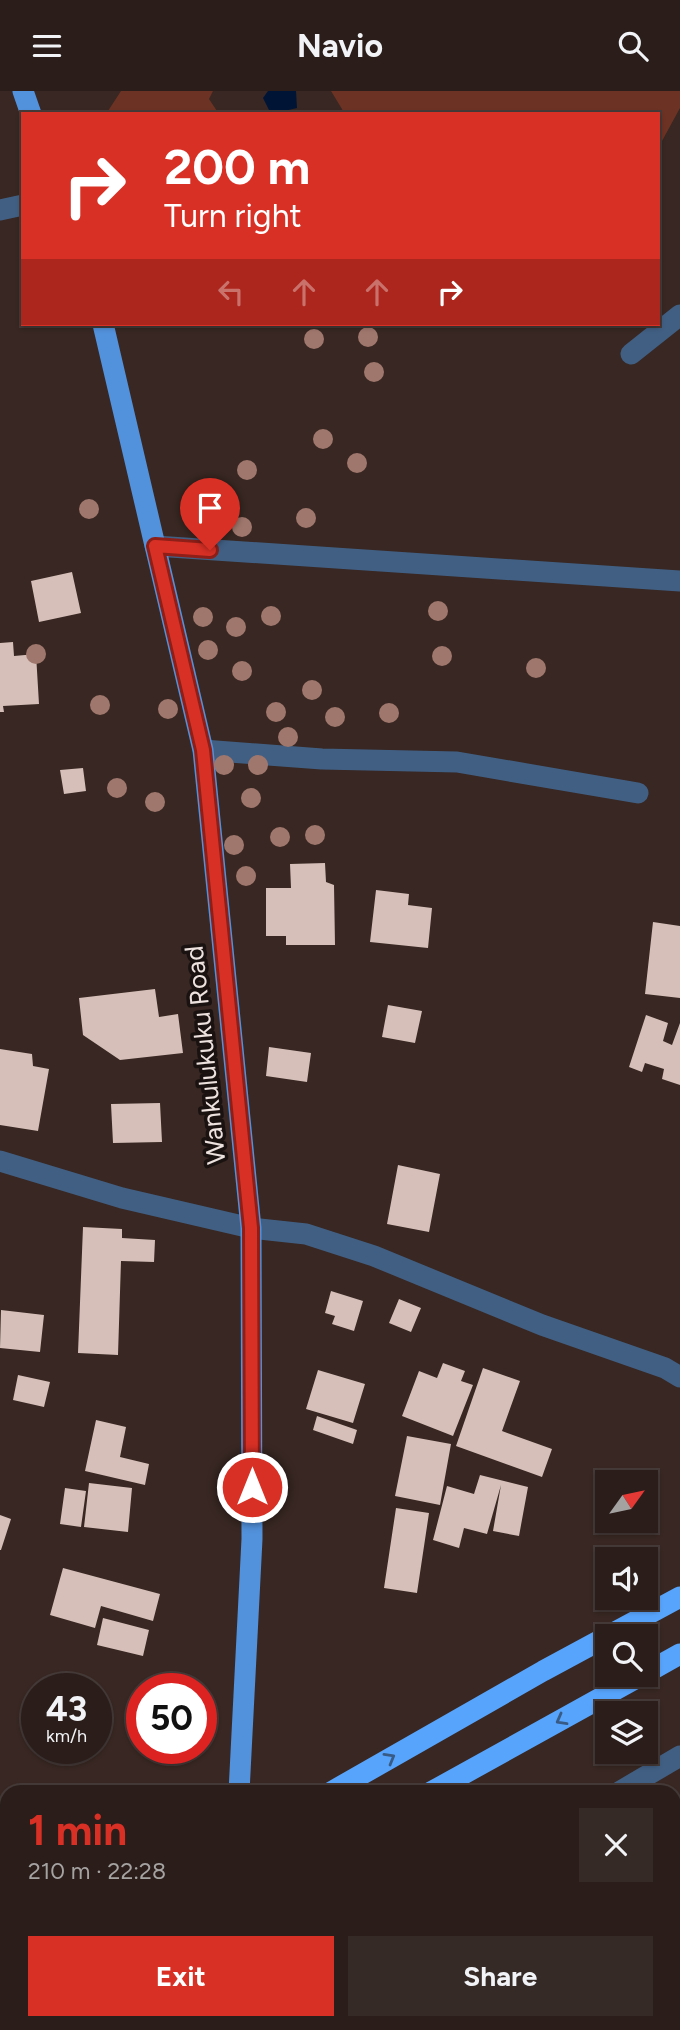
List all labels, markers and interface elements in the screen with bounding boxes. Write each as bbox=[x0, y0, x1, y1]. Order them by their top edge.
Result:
icon: menu bbox=[28, 27, 66, 65]
text: Navio bbox=[297, 27, 383, 65]
icon: search bbox=[614, 27, 652, 65]
text: 200 m bbox=[164, 137, 310, 196]
icon: right bbox=[49, 140, 140, 231]
text: Turn right bbox=[164, 197, 302, 235]
icon: left bbox=[212, 273, 250, 311]
icon: ahead bbox=[285, 273, 323, 311]
icon: ahead bbox=[358, 273, 396, 311]
icon: right bbox=[431, 273, 469, 311]
pin bbox=[180, 478, 240, 550]
icon: arrive bbox=[191, 489, 229, 527]
street label: Wankulukuku Road bbox=[178, 944, 232, 1166]
position arrow bbox=[215, 1450, 289, 1524]
north arrow bbox=[595, 1470, 658, 1533]
map controls bbox=[595, 1470, 658, 1764]
button: sound bbox=[595, 1547, 658, 1610]
button: search bbox=[595, 1624, 658, 1687]
speed limit sign: 50 bbox=[126, 1673, 217, 1764]
text: 43 bbox=[46, 1688, 87, 1730]
button: layers bbox=[595, 1701, 658, 1764]
one-way arrow bbox=[556, 1712, 568, 1725]
text: km/h bbox=[46, 1725, 87, 1747]
one-way arrow bbox=[383, 1753, 395, 1766]
text: 1 min bbox=[28, 1805, 127, 1856]
button: close bbox=[579, 1808, 653, 1882]
text: 210 m · 22:28 bbox=[28, 1857, 166, 1885]
button: Exit bbox=[28, 1936, 334, 2016]
button: Share bbox=[348, 1936, 653, 2016]

